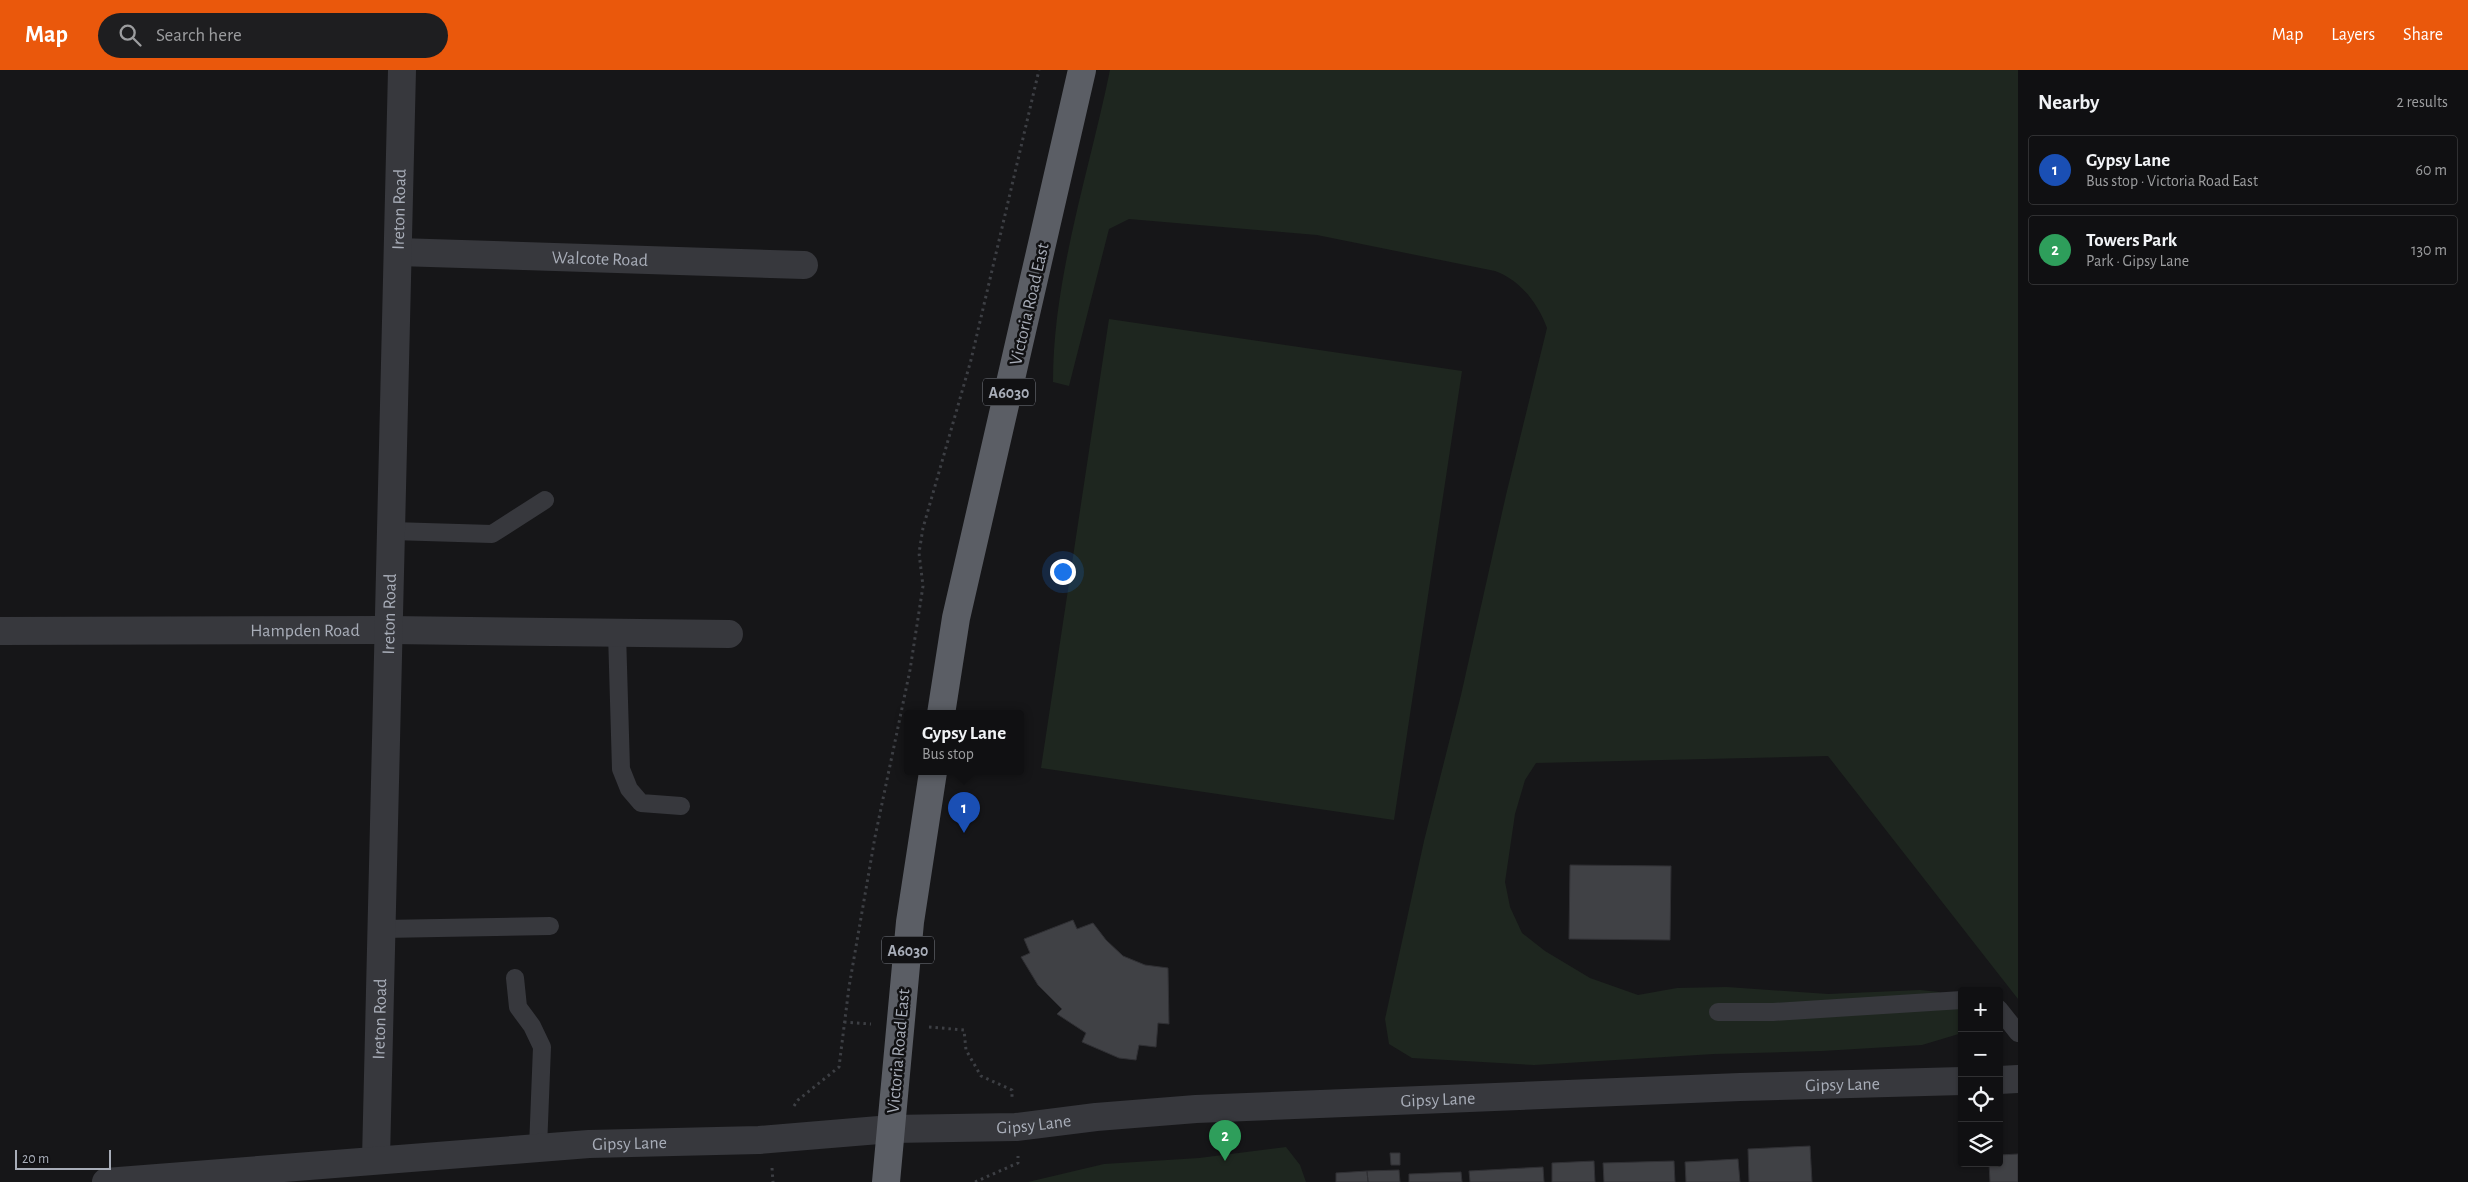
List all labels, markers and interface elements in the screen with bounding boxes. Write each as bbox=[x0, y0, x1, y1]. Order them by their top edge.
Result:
search box bbox=[98, 13, 448, 58]
icon: search bbox=[116, 21, 144, 49]
text: Map bbox=[25, 23, 68, 47]
text: Search here bbox=[156, 26, 242, 45]
text: Map bbox=[2272, 26, 2303, 44]
text: Layers bbox=[2331, 26, 2375, 44]
text: Share bbox=[2403, 26, 2443, 44]
text: Nearby bbox=[2038, 92, 2099, 113]
text: 2 results bbox=[2396, 94, 2448, 110]
text: Gypsy Lane bbox=[2086, 151, 2170, 170]
text: 1 bbox=[2052, 162, 2058, 178]
text: 60 m bbox=[2416, 162, 2447, 178]
street label: Ireton Road bbox=[390, 169, 410, 250]
text: Bus stop · Victoria Road East bbox=[2086, 173, 2258, 189]
text: Towers Park bbox=[2086, 231, 2177, 250]
street label: Victoria Road East bbox=[1007, 241, 1053, 367]
text: 2 bbox=[2051, 242, 2059, 258]
text: 130 m bbox=[2411, 242, 2447, 258]
street label: Walcote Road bbox=[551, 249, 648, 270]
text: Park · Gipsy Lane bbox=[2086, 253, 2189, 269]
road number: A6030 bbox=[983, 378, 1035, 406]
your location bbox=[1050, 559, 1076, 585]
street label: Ireton Road bbox=[380, 573, 400, 655]
street label: Hampden Road bbox=[250, 622, 360, 640]
popup bbox=[904, 710, 1024, 775]
text: Gypsy Lane bbox=[922, 724, 1006, 743]
text: Bus stop bbox=[922, 746, 974, 762]
pin: 1 bbox=[948, 792, 980, 833]
road number: A6030 bbox=[882, 936, 934, 964]
street label: Ireton Road bbox=[370, 978, 390, 1060]
map controls bbox=[1958, 987, 2003, 1167]
button: + bbox=[1958, 987, 2003, 1032]
street label: Victoria Road East bbox=[885, 988, 913, 1114]
button: − bbox=[1958, 1032, 2003, 1077]
street label: Gipsy Lane bbox=[1805, 1075, 1880, 1095]
button: locate bbox=[1958, 1077, 2003, 1122]
street label: Gipsy Lane bbox=[1400, 1090, 1476, 1111]
street label: Gipsy Lane bbox=[996, 1112, 1072, 1137]
pin: 2 bbox=[1209, 1120, 1241, 1161]
button: layers bbox=[1958, 1122, 2003, 1167]
street label: Gipsy Lane bbox=[592, 1134, 667, 1154]
scale bar bbox=[15, 1147, 111, 1170]
text: 20 m bbox=[22, 1152, 49, 1166]

